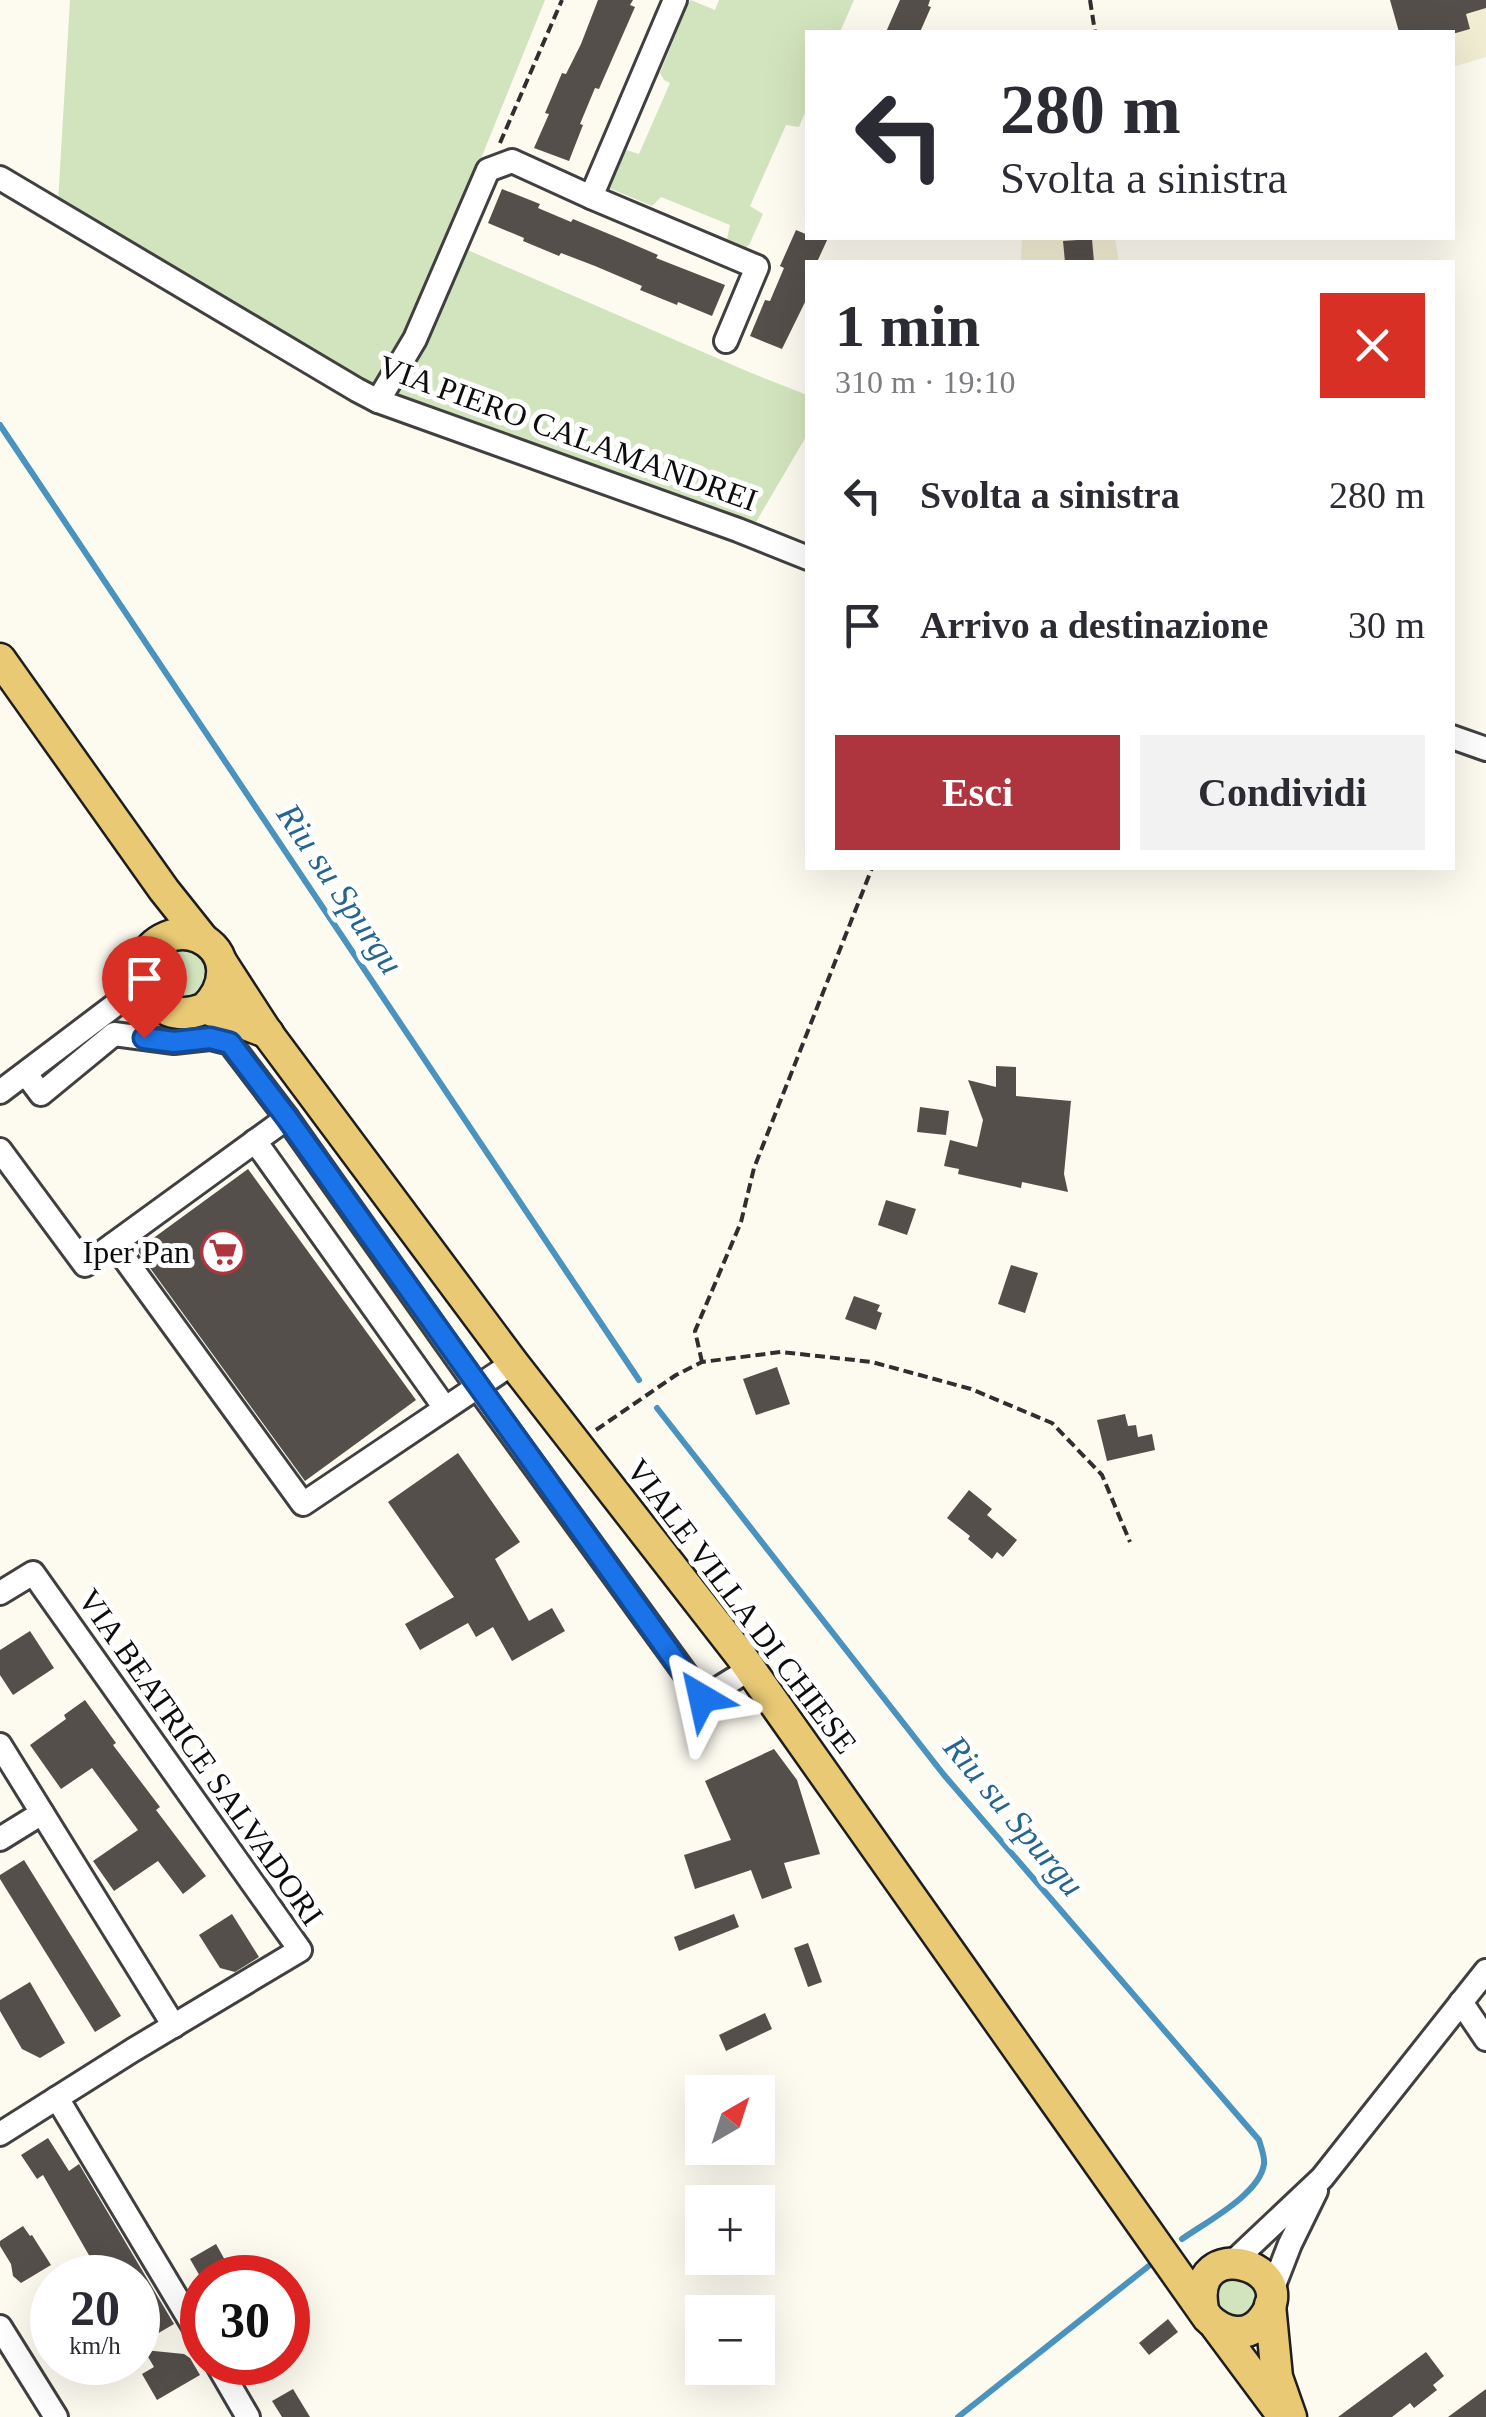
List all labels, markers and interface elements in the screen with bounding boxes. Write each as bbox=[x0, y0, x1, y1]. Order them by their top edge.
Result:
icon: left bbox=[835, 70, 965, 200]
text: 280 m bbox=[1000, 71, 1181, 148]
text: Svolta a sinistra bbox=[1000, 153, 1287, 203]
text: 1 min bbox=[835, 293, 980, 359]
button: close bbox=[1320, 293, 1425, 398]
street label: VIA PIERO CALAMANDREI bbox=[374, 348, 762, 518]
text: 310 m · 19:10 bbox=[835, 364, 1015, 400]
icon: left bbox=[835, 468, 890, 523]
text: Svolta a sinistra bbox=[920, 474, 1180, 516]
text: 280 m bbox=[1329, 474, 1425, 516]
icon: arrive bbox=[835, 598, 890, 653]
text: Arrivo a destinazione bbox=[920, 604, 1268, 646]
text: 30 m bbox=[1348, 604, 1425, 646]
button: Esci bbox=[835, 735, 1120, 850]
button: Condividi bbox=[1140, 735, 1425, 850]
water label: Riu su Spurgu bbox=[268, 796, 411, 982]
pin bbox=[102, 936, 187, 1039]
icon: arrive bbox=[117, 951, 172, 1006]
supermarket icon: Iper Pan bbox=[200, 1229, 246, 1275]
place label: Iper Pan bbox=[82, 1234, 190, 1270]
street label: VIALE VILLA DI CHIESE bbox=[619, 1452, 865, 1760]
street label: VIA BEATRICE SALVADORI bbox=[71, 1582, 331, 1932]
position arrow bbox=[650, 1646, 754, 1750]
water label: Riu su Spurgu bbox=[935, 1727, 1092, 1904]
north arrow bbox=[685, 2075, 775, 2165]
map controls bbox=[685, 2075, 775, 2385]
button: + bbox=[685, 2185, 775, 2275]
speed limit sign: 30 bbox=[180, 2255, 310, 2385]
text: 20 bbox=[70, 2280, 120, 2336]
button: − bbox=[685, 2295, 775, 2385]
text: km/h bbox=[69, 2332, 121, 2359]

